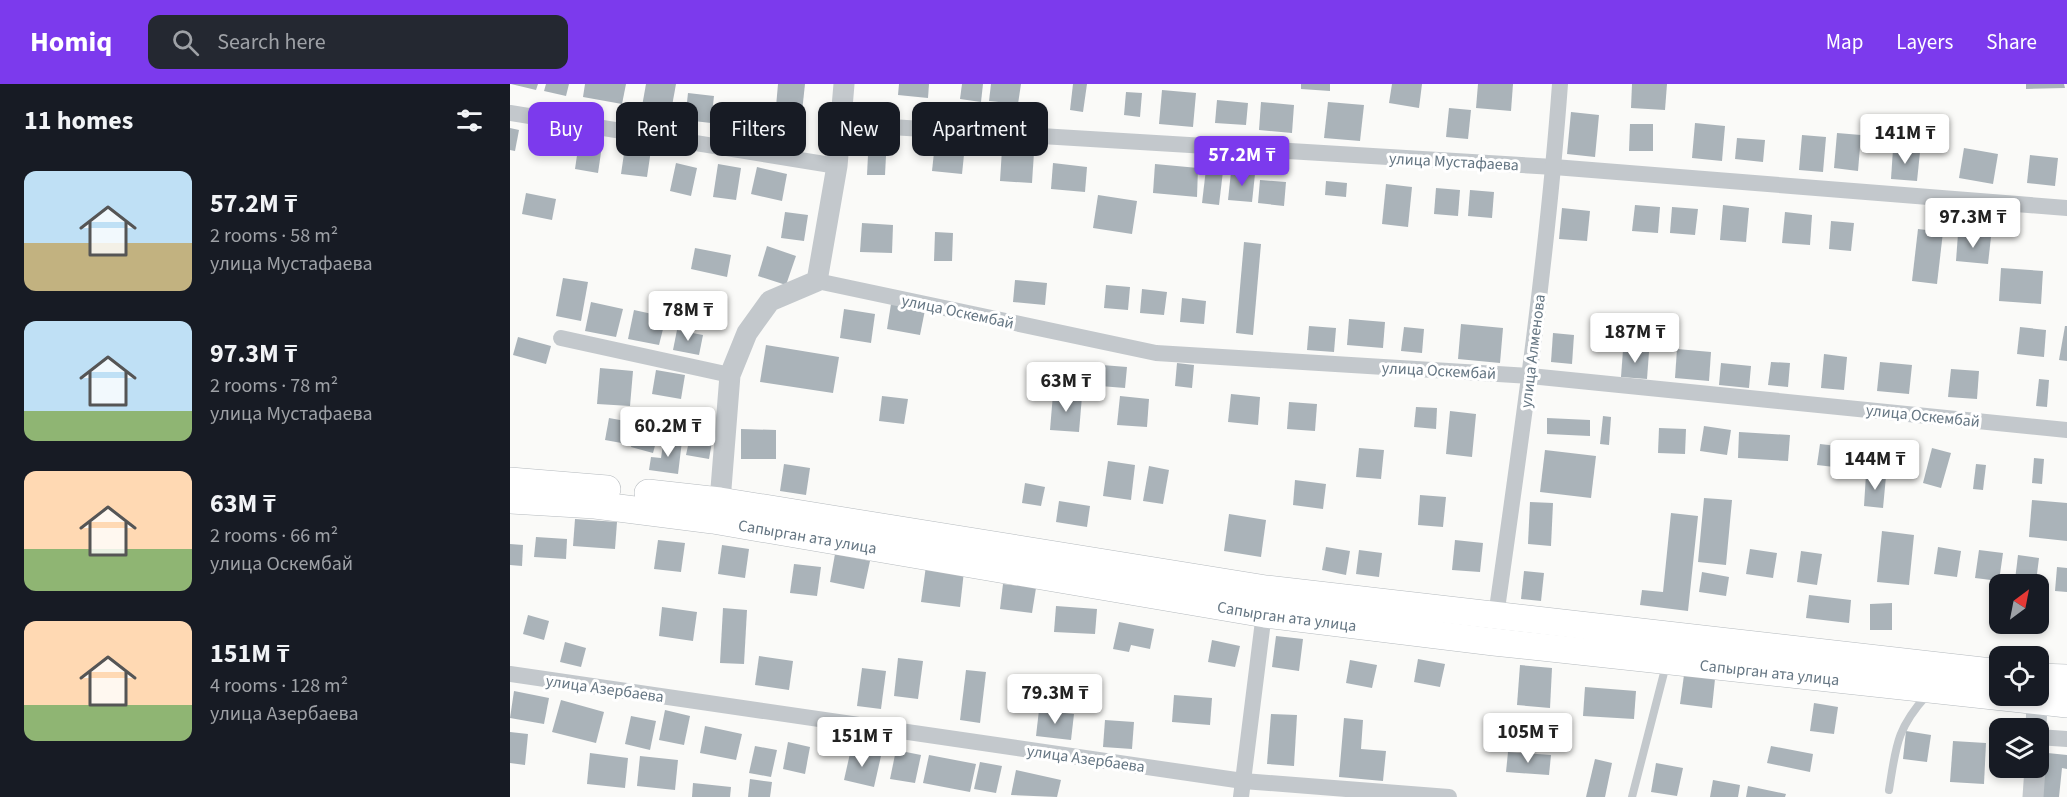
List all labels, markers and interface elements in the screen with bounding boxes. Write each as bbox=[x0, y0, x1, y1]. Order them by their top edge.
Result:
search box bbox=[148, 15, 568, 69]
text: Homiq bbox=[30, 22, 112, 62]
icon: search bbox=[169, 26, 202, 59]
text: Search here bbox=[217, 26, 326, 58]
text: Map bbox=[1826, 27, 1863, 57]
text: Layers bbox=[1896, 27, 1953, 57]
text: Share bbox=[1986, 27, 2037, 57]
text: 11 homes bbox=[24, 102, 133, 139]
chip: Buy bbox=[528, 102, 604, 156]
chip: Rent bbox=[616, 102, 698, 156]
chip: Filters bbox=[710, 102, 806, 156]
chip: New bbox=[818, 102, 900, 156]
chip: Apartment bbox=[912, 102, 1048, 156]
icon: filters bbox=[453, 104, 486, 137]
pin: 141M ₸ bbox=[1856, 114, 1954, 165]
text: 141M ₸ bbox=[1874, 119, 1936, 147]
pin: 57.2M ₸ bbox=[1187, 136, 1297, 187]
text: 57.2M ₸ bbox=[1208, 141, 1276, 169]
street label: улица Мустафаева bbox=[1388, 148, 1519, 176]
text: 57.2M ₸ bbox=[210, 185, 298, 222]
icon: home bbox=[72, 195, 144, 267]
pin: 97.3M ₸ bbox=[1918, 198, 2028, 249]
text: 97.3M ₸ bbox=[1939, 203, 2007, 231]
text: 2 rooms · 58 m² bbox=[210, 222, 338, 250]
text: улица Мустафаева bbox=[210, 250, 373, 278]
street label: улица Оскембай bbox=[900, 289, 1016, 335]
pin: 78M ₸ bbox=[646, 291, 730, 342]
street label: улица Алменова bbox=[1515, 293, 1551, 409]
text: 78M ₸ bbox=[663, 296, 713, 324]
pin: 187M ₸ bbox=[1586, 313, 1684, 364]
text: 187M ₸ bbox=[1604, 318, 1666, 346]
text: 97.3M ₸ bbox=[210, 335, 298, 372]
icon: home bbox=[72, 345, 144, 417]
street label: улица Оскембай bbox=[1381, 357, 1497, 385]
pin: 63M ₸ bbox=[1024, 362, 1108, 413]
text: 63M ₸ bbox=[1041, 367, 1091, 395]
text: 2 rooms · 78 m² bbox=[210, 372, 338, 400]
street label: улица Оскембай bbox=[1865, 399, 1981, 433]
text: улица Мустафаева bbox=[210, 400, 373, 428]
pin: 60.2M ₸ bbox=[613, 407, 723, 458]
text: 60.2M ₸ bbox=[634, 412, 702, 440]
pin: 144M ₸ bbox=[1826, 440, 1924, 491]
text: 144M ₸ bbox=[1844, 445, 1906, 473]
text: 63M ₸ bbox=[210, 485, 276, 522]
icon: home bbox=[72, 495, 144, 567]
street label: Сапырган ата улица bbox=[736, 514, 878, 560]
text: 2 rooms · 66 m² bbox=[210, 522, 338, 550]
text: улица Оскембай bbox=[210, 550, 353, 578]
north arrow bbox=[1989, 574, 2049, 634]
map controls bbox=[1989, 574, 2049, 778]
street label: Сапырган ата улица bbox=[1216, 596, 1358, 637]
text: 151M ₸ bbox=[210, 635, 290, 672]
icon: home bbox=[72, 645, 144, 717]
button: locate bbox=[1989, 646, 2049, 706]
street label: Сапырган ата улица bbox=[1699, 654, 1840, 691]
street label: улица Азербаева bbox=[544, 670, 665, 708]
text: 4 rooms · 128 m² bbox=[210, 672, 348, 700]
pin: 79.3M ₸ bbox=[1000, 674, 1110, 725]
text: 79.3M ₸ bbox=[1021, 679, 1089, 707]
text: улица Азербаева bbox=[210, 700, 359, 728]
pin: 105M ₸ bbox=[1479, 713, 1577, 764]
pin: 151M ₸ bbox=[813, 717, 911, 768]
text: 105M ₸ bbox=[1497, 718, 1559, 746]
button: layers bbox=[1989, 718, 2049, 778]
text: 151M ₸ bbox=[831, 722, 893, 750]
street label: улица Азербаева bbox=[1025, 740, 1146, 778]

